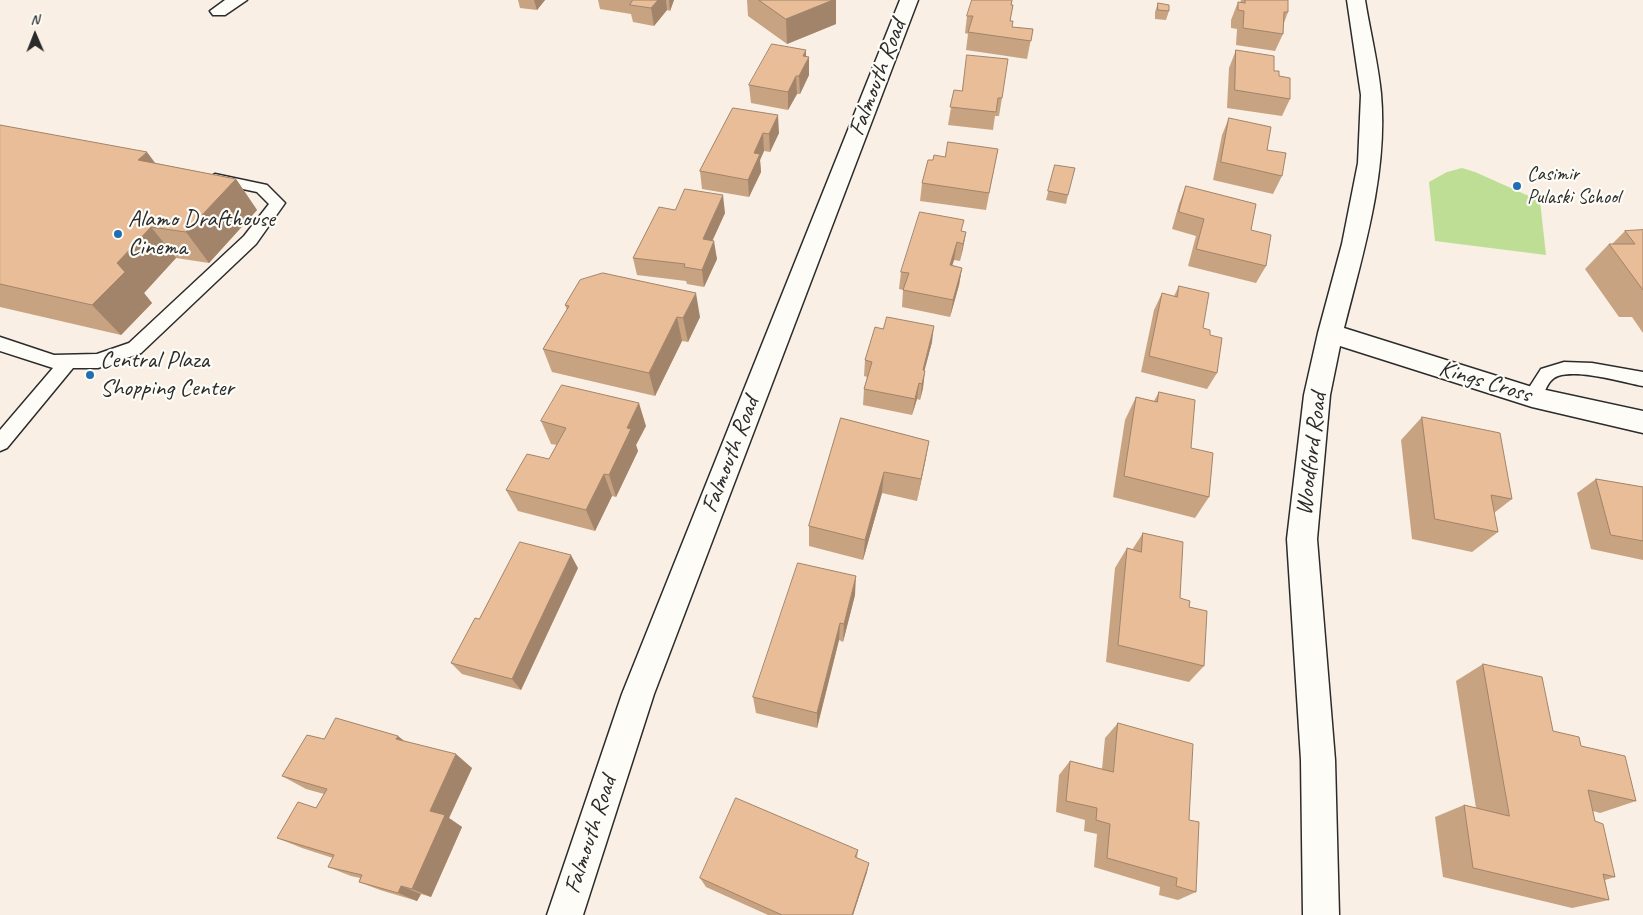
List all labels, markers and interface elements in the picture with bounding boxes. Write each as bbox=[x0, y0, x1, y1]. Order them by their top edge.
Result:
north arrow bbox=[10, 10, 60, 60]
text: N bbox=[30, 11, 39, 28]
street label: Falmouth Road bbox=[843, 16, 913, 140]
place label: Casimir Pulaski School bbox=[1527, 163, 1620, 210]
marker: Casimir Pulaski School bbox=[1511, 180, 1523, 192]
place label: Alamo Drafthouse Cinema bbox=[128, 206, 275, 262]
marker: Alamo Drafthouse Cinema bbox=[112, 228, 124, 240]
place label: Central Plaza Shopping Center bbox=[100, 347, 234, 403]
street label: Kings Cross bbox=[1435, 354, 1535, 410]
marker: Central Plaza Shopping Center bbox=[84, 369, 96, 381]
street label: Woodford Road bbox=[1290, 391, 1334, 517]
street label: Falmouth Road bbox=[696, 393, 766, 517]
street label: Falmouth Road bbox=[558, 773, 624, 897]

